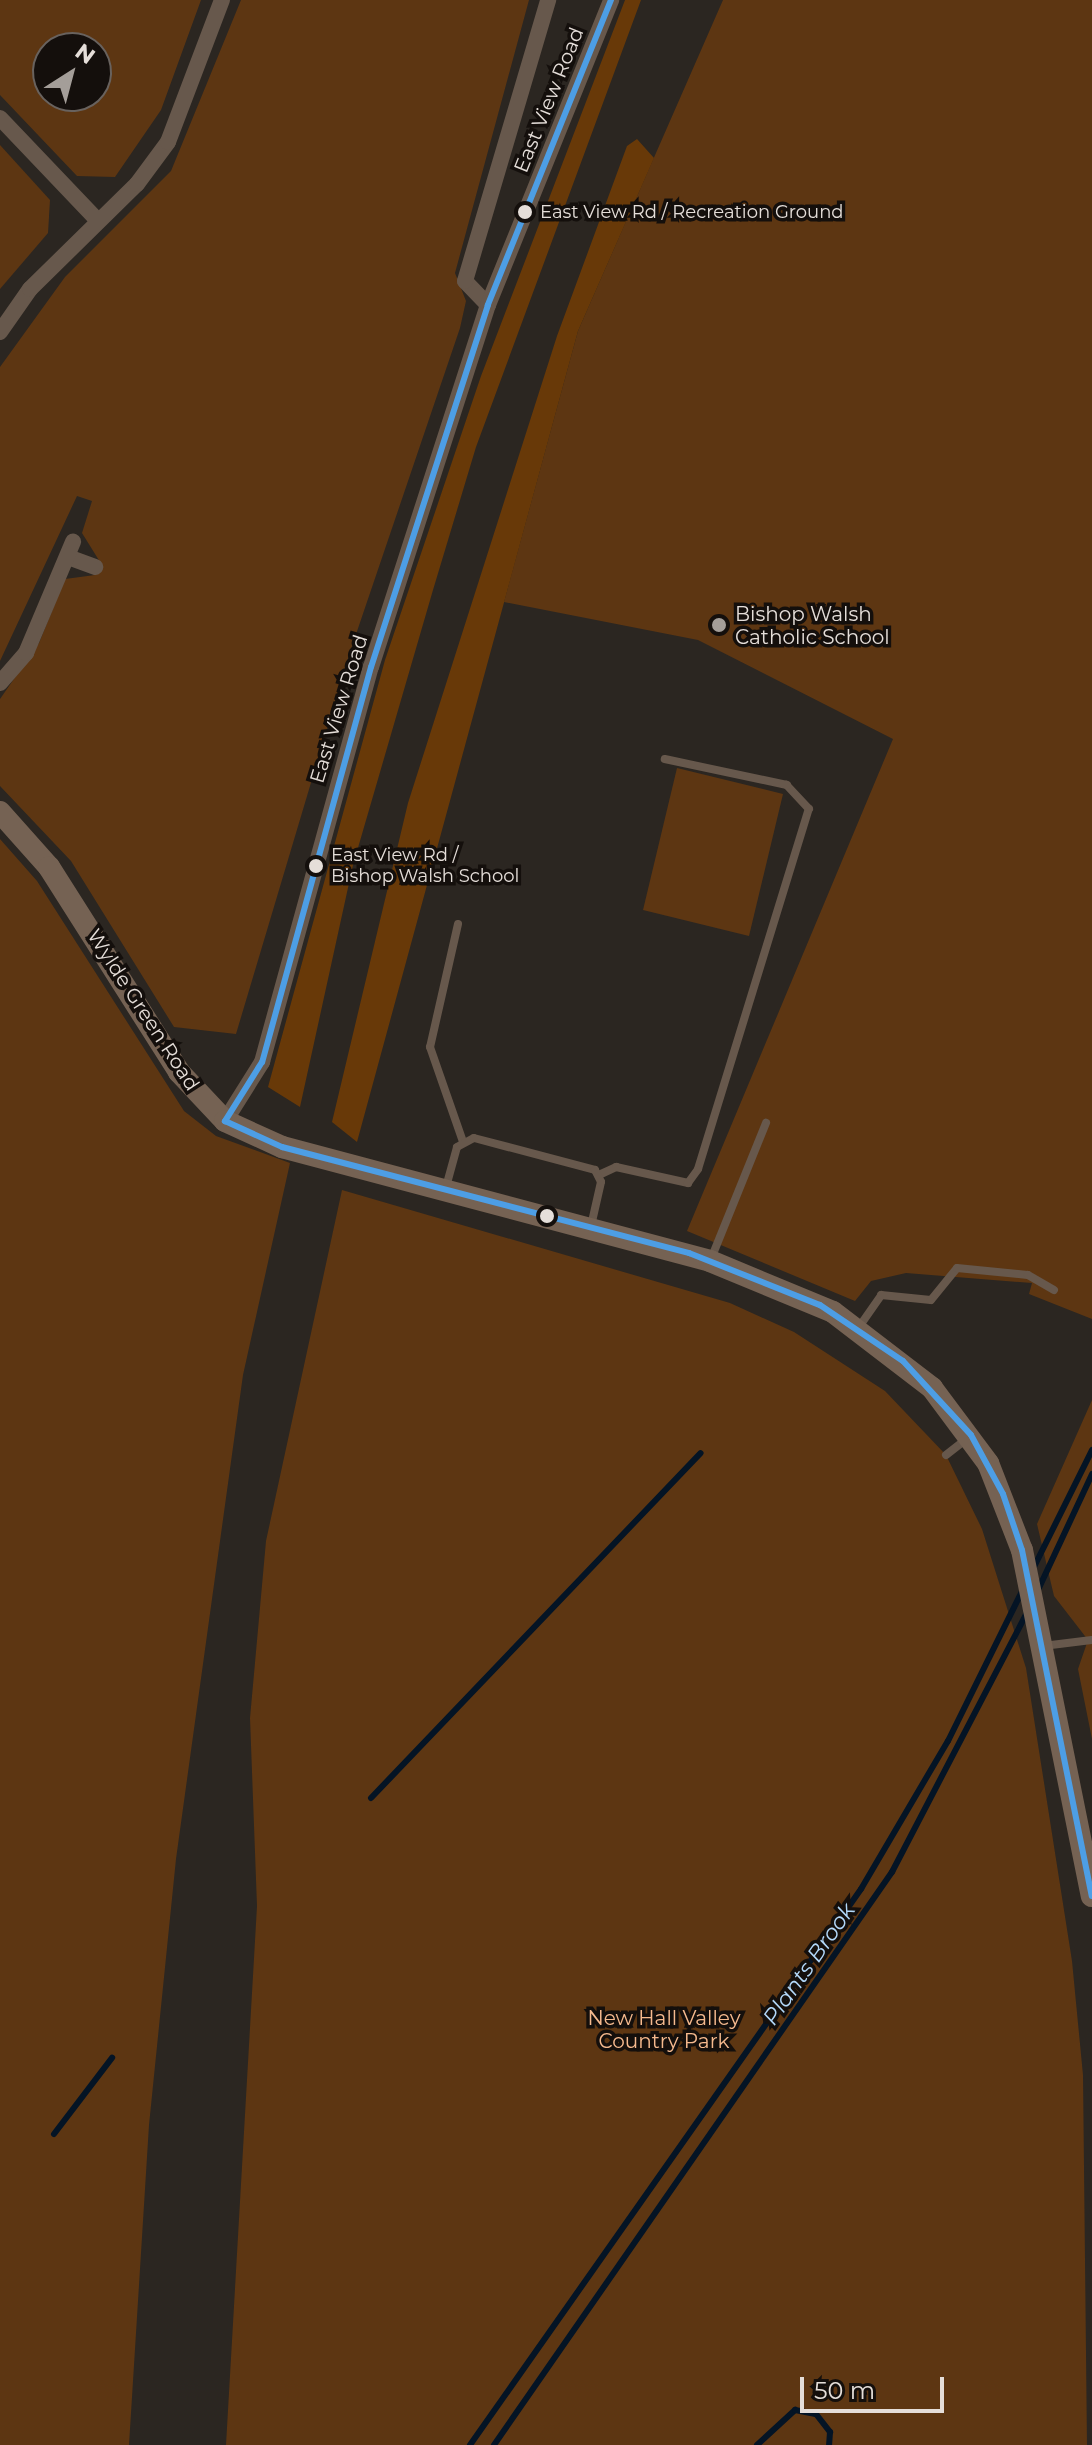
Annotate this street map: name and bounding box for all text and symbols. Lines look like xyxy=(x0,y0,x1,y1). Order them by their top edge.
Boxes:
street label: East View Road xyxy=(509,24,589,176)
north arrow xyxy=(32,32,112,112)
text: N xyxy=(70,38,100,70)
place label: East View Rd / Recreation Ground xyxy=(540,201,844,223)
marker: East View Rd / Recreation Ground xyxy=(517,204,533,220)
place label: Bishop Walsh Catholic School xyxy=(735,602,890,649)
marker: Bishop Walsh Catholic School xyxy=(710,616,728,634)
street label: East View Road xyxy=(305,632,373,786)
place label: East View Rd / Bishop Walsh School xyxy=(331,845,519,888)
marker: East View Rd / Bishop Walsh School xyxy=(308,858,324,874)
street label: Wylde Green Road xyxy=(82,925,204,1095)
unlabelled marker xyxy=(539,1208,555,1224)
water label: Plants Brook xyxy=(757,1898,861,2030)
park label: New Hall Valley Country Park xyxy=(587,2007,741,2054)
scale bar xyxy=(804,2361,948,2411)
text: 50 m xyxy=(814,2376,875,2405)

